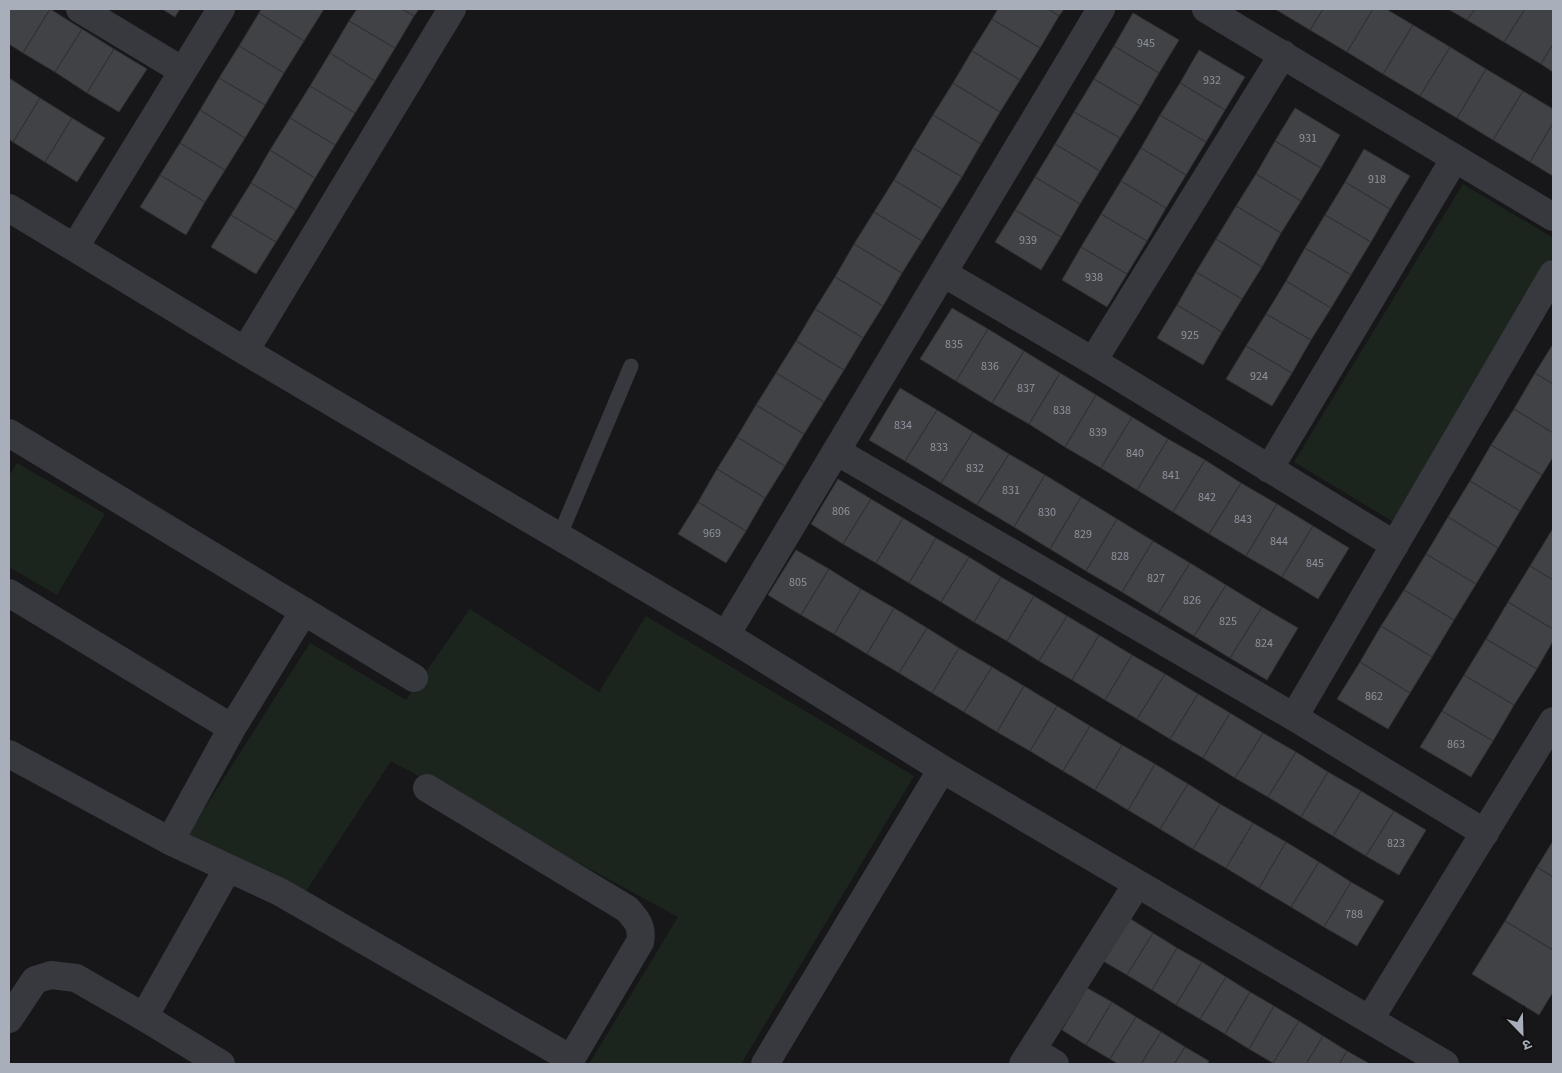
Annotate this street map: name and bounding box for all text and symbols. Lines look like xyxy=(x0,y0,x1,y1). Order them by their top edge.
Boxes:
house number: 945 xyxy=(1137,35,1155,52)
house number: 932 xyxy=(1203,72,1221,89)
house number: 931 xyxy=(1299,130,1317,147)
house number: 918 xyxy=(1368,171,1386,188)
house number: 939 xyxy=(1019,232,1037,249)
house number: 938 xyxy=(1085,269,1103,286)
house number: 925 xyxy=(1181,327,1199,344)
house number: 835 xyxy=(945,336,963,353)
house number: 836 xyxy=(981,358,999,375)
house number: 924 xyxy=(1250,368,1268,385)
house number: 837 xyxy=(1017,380,1035,397)
house number: 838 xyxy=(1053,402,1071,419)
house number: 834 xyxy=(894,417,912,434)
house number: 839 xyxy=(1089,424,1107,441)
house number: 833 xyxy=(930,439,948,456)
house number: 840 xyxy=(1126,445,1144,462)
house number: 832 xyxy=(966,460,984,477)
house number: 841 xyxy=(1162,467,1180,484)
house number: 831 xyxy=(1002,482,1020,499)
house number: 842 xyxy=(1198,489,1216,506)
house number: 806 xyxy=(832,503,850,520)
house number: 830 xyxy=(1038,504,1056,521)
house number: 843 xyxy=(1234,511,1252,528)
house number: 969 xyxy=(703,525,721,542)
house number: 829 xyxy=(1074,526,1092,543)
house number: 844 xyxy=(1270,533,1288,550)
house number: 828 xyxy=(1111,548,1129,565)
house number: 845 xyxy=(1306,555,1324,572)
house number: 827 xyxy=(1147,570,1165,587)
house number: 805 xyxy=(789,574,807,591)
house number: 826 xyxy=(1183,592,1201,609)
house number: 825 xyxy=(1219,613,1237,630)
house number: 824 xyxy=(1255,635,1273,652)
house number: 862 xyxy=(1365,688,1383,705)
house number: 863 xyxy=(1447,736,1465,753)
house number: 823 xyxy=(1387,835,1405,852)
house number: 788 xyxy=(1345,906,1363,923)
north arrow xyxy=(1497,1008,1547,1058)
text: उ xyxy=(1518,1033,1534,1055)

